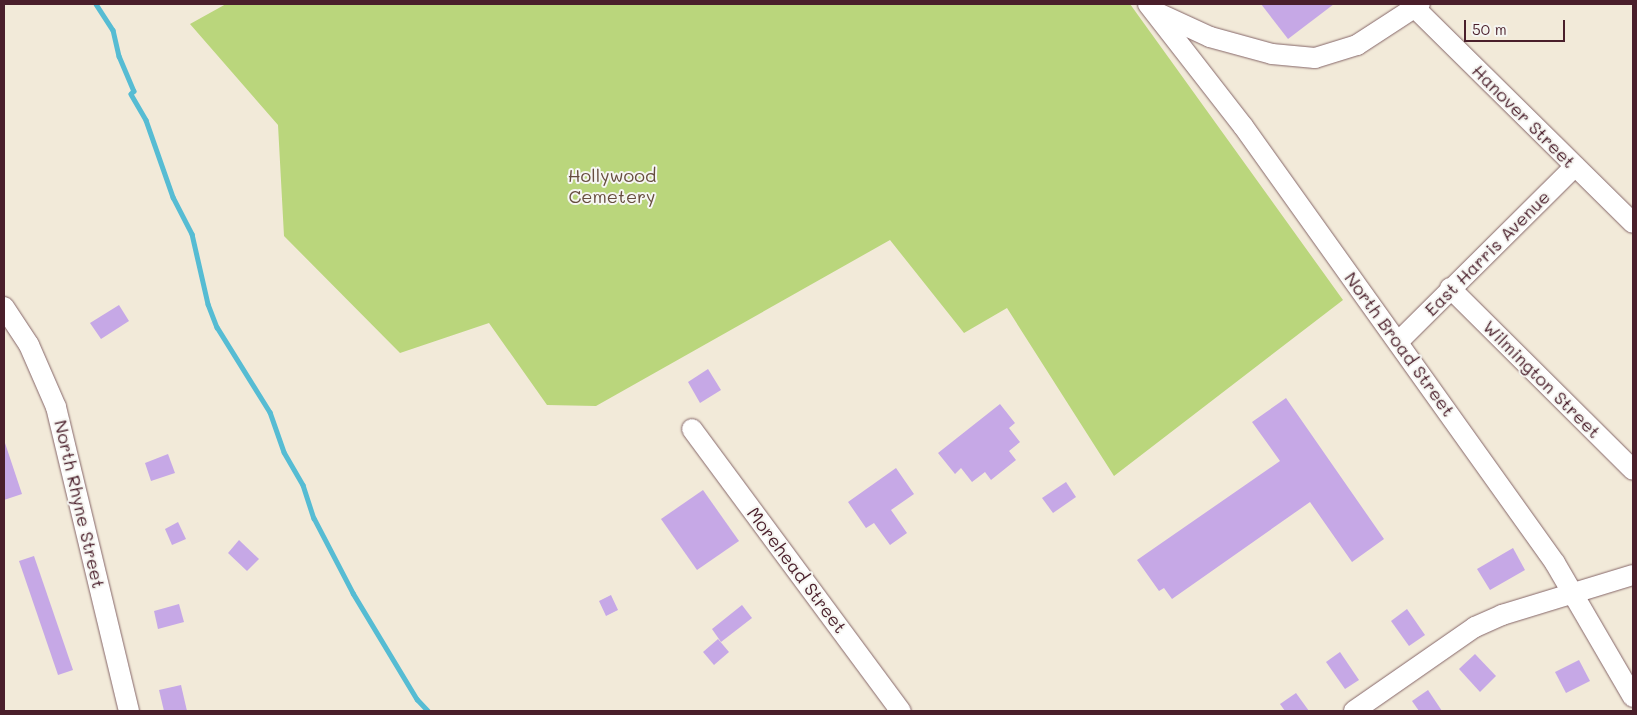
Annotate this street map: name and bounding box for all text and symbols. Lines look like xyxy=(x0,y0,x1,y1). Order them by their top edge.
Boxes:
scale bar xyxy=(1467,10,1568,42)
text: 50 m xyxy=(1472,19,1507,39)
street label: Hanover Street xyxy=(1468,60,1580,172)
park label: Hollywood Cemetery xyxy=(568,165,656,208)
street label: East Harris Avenue xyxy=(1420,186,1554,320)
street label: North Broad Street xyxy=(1340,268,1460,420)
street label: Wilmington Street xyxy=(1479,316,1605,442)
street label: North Rhyne Street xyxy=(50,418,110,590)
street label: Morehead Street xyxy=(743,503,851,637)

